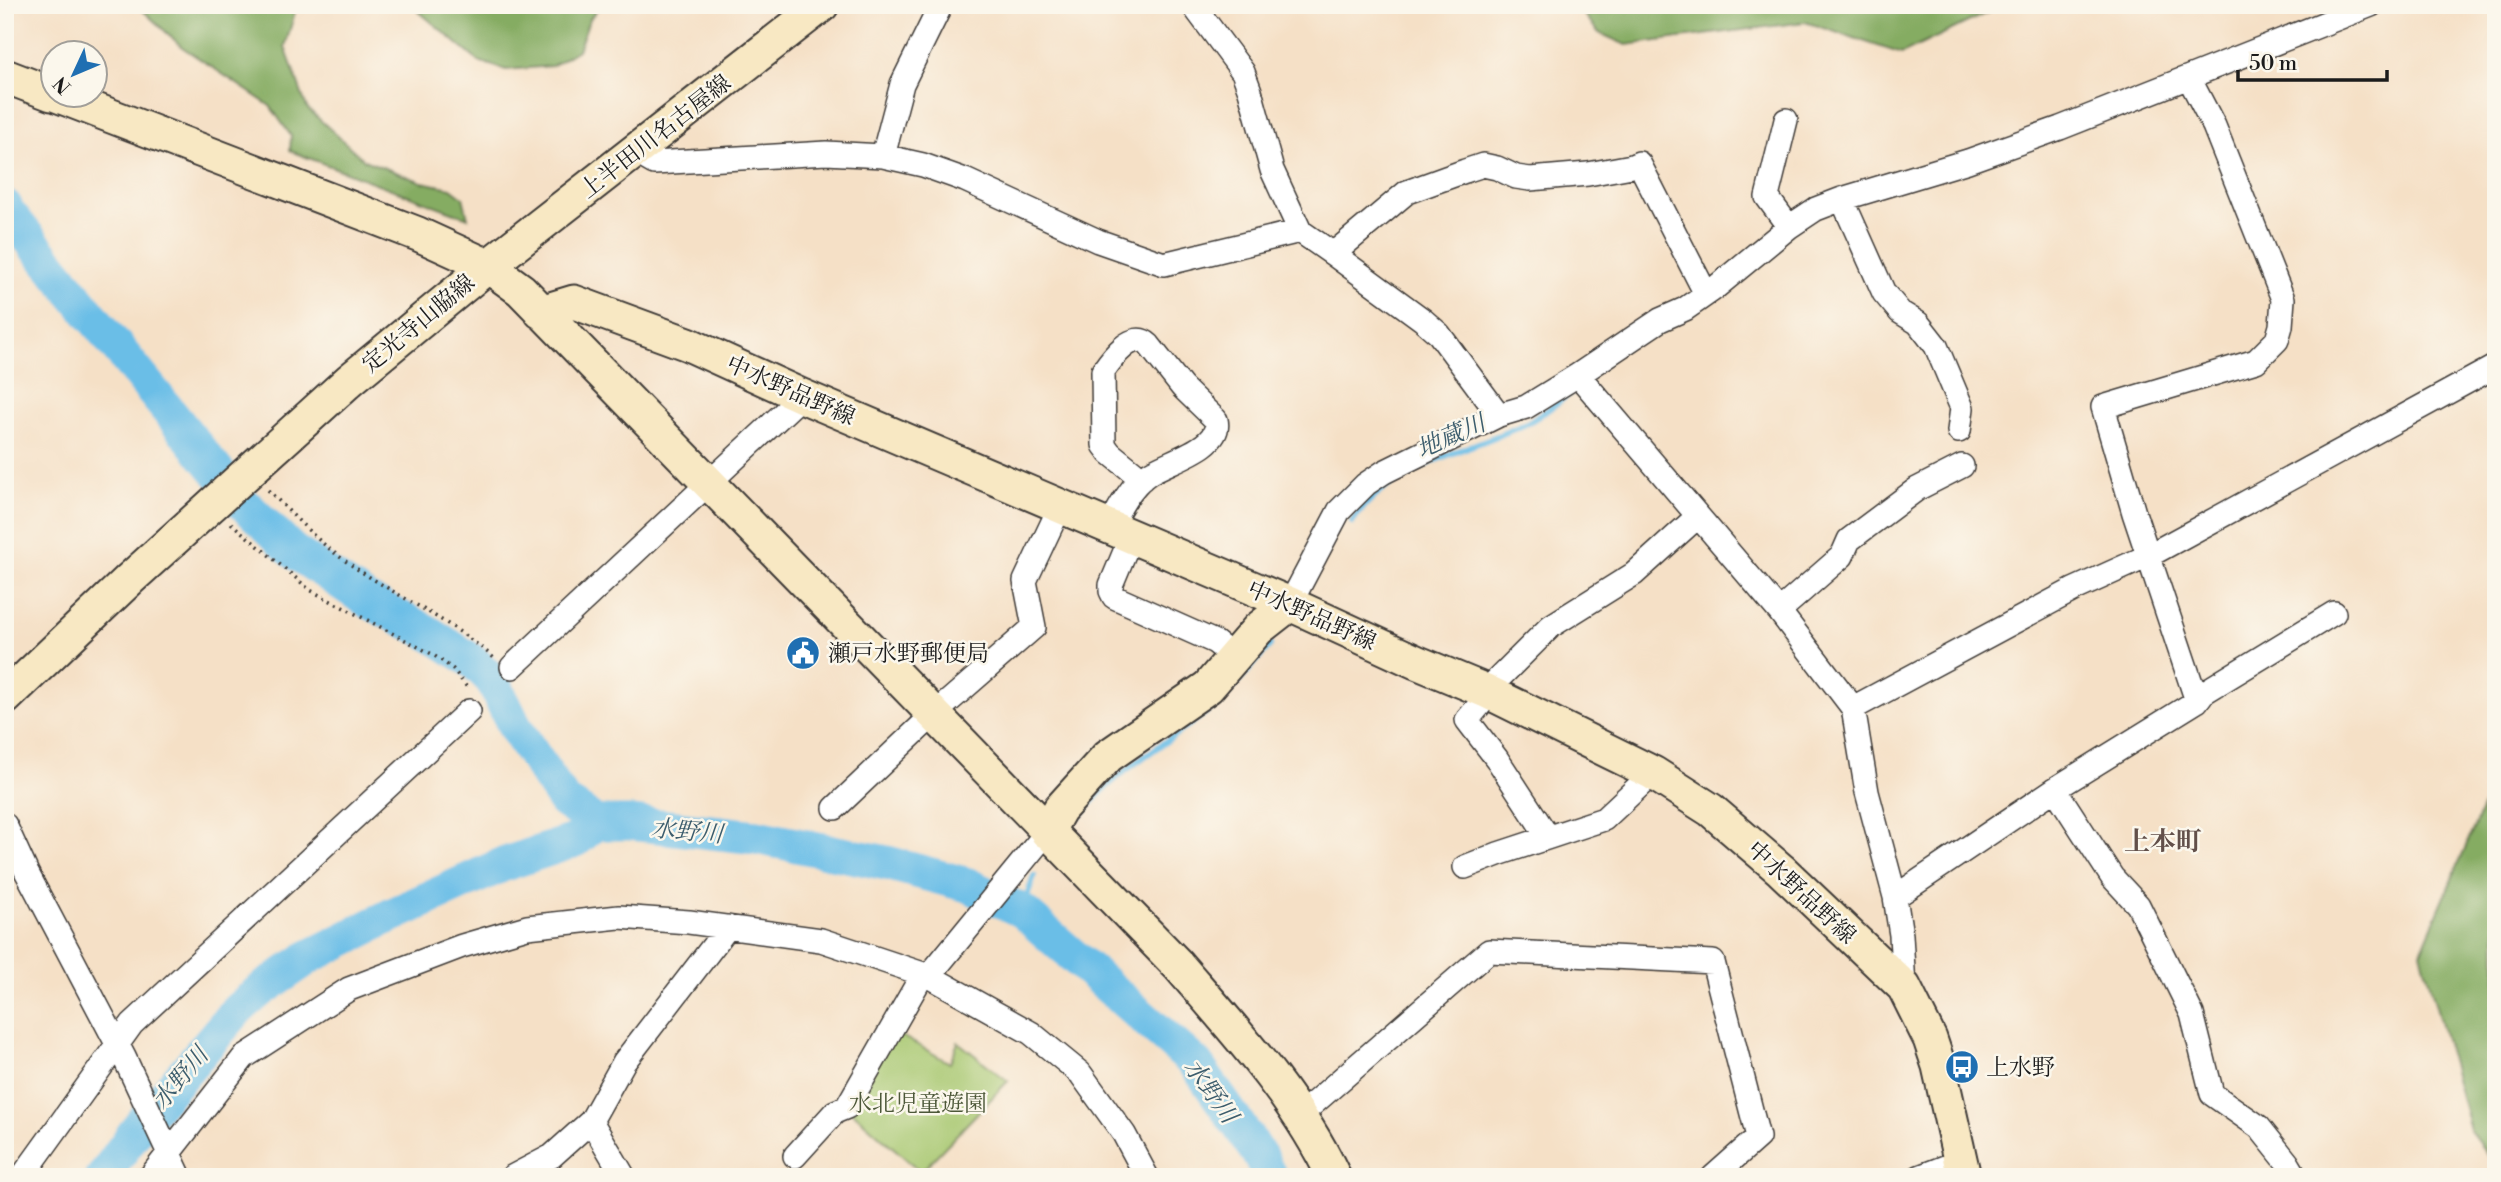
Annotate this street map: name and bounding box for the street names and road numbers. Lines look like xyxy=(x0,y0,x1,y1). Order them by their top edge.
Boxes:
street label: 上半田川名古屋線 xyxy=(574,69,737,204)
street label: 定光寺山脇線 xyxy=(357,269,480,379)
street label: 中水野品野線 xyxy=(722,350,859,432)
street label: 中水野品野線 xyxy=(1243,575,1380,657)
street label: 中水野品野線 xyxy=(1741,835,1861,950)

